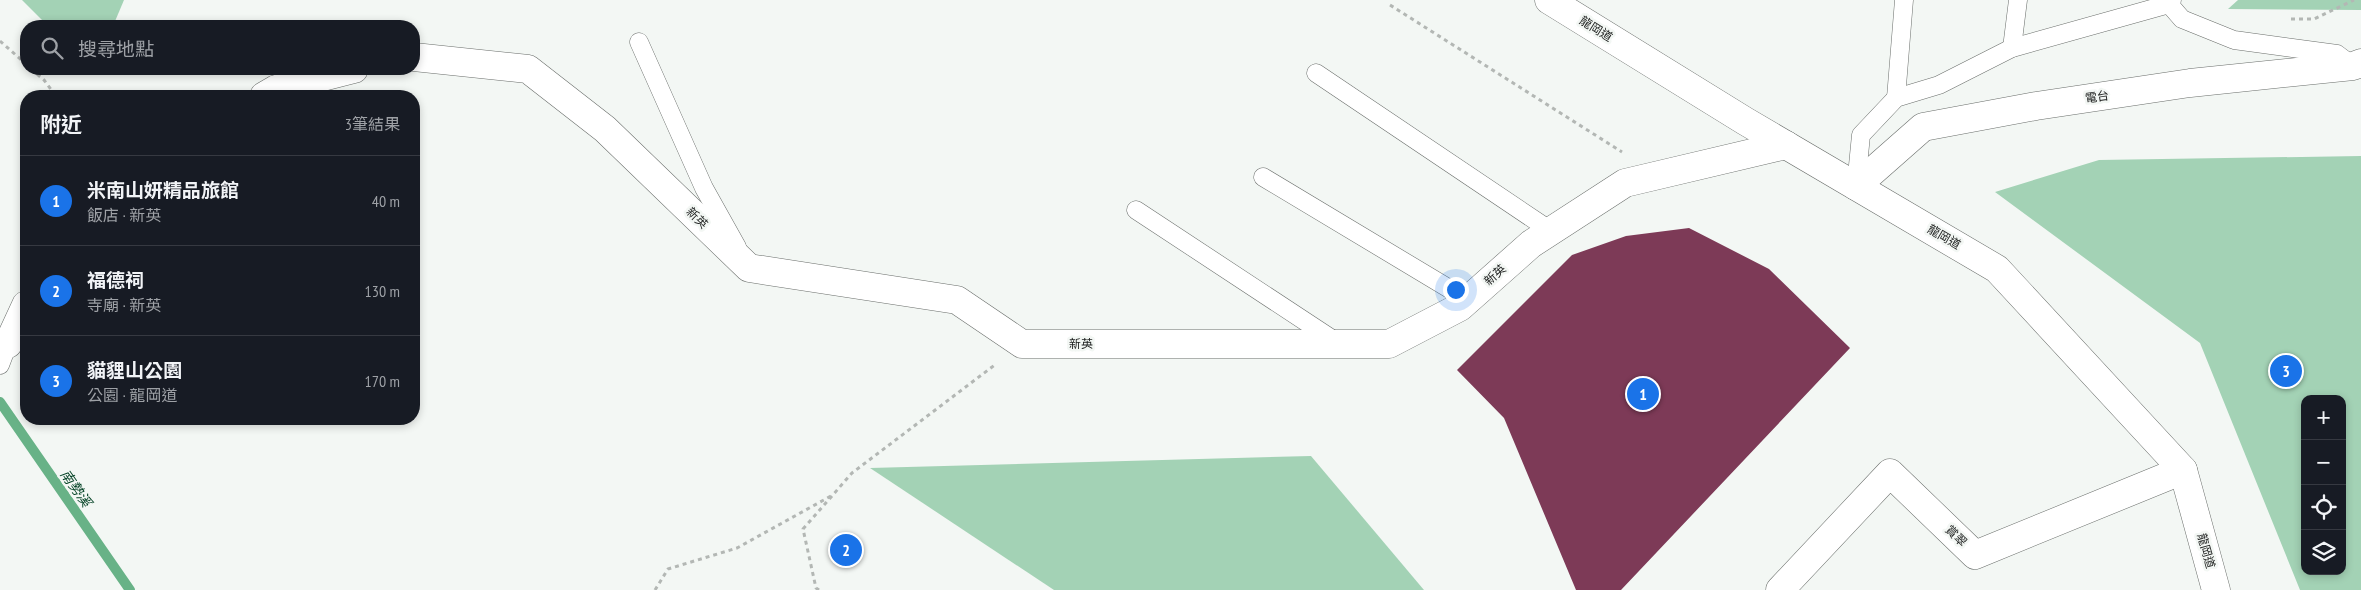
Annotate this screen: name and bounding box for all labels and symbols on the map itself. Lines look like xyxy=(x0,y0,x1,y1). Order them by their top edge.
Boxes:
street label: 龍岡道 xyxy=(1577,13,1616,44)
street label: 電台 xyxy=(2084,87,2110,106)
street label: 新英 xyxy=(683,204,711,231)
street label: 龍岡道 xyxy=(1925,221,1964,252)
street label: 新英 xyxy=(1481,261,1509,288)
your location xyxy=(1443,277,1469,303)
street label: 新英 xyxy=(1069,336,1093,351)
pin: 3 xyxy=(2270,352,2302,390)
pin: 1 xyxy=(1627,375,1659,413)
water label: 南勢溪 xyxy=(57,466,97,512)
street label: 賞翠 xyxy=(1942,522,1970,549)
pin: 2 xyxy=(830,531,862,569)
street label: 龍岡道 xyxy=(2194,531,2219,570)

